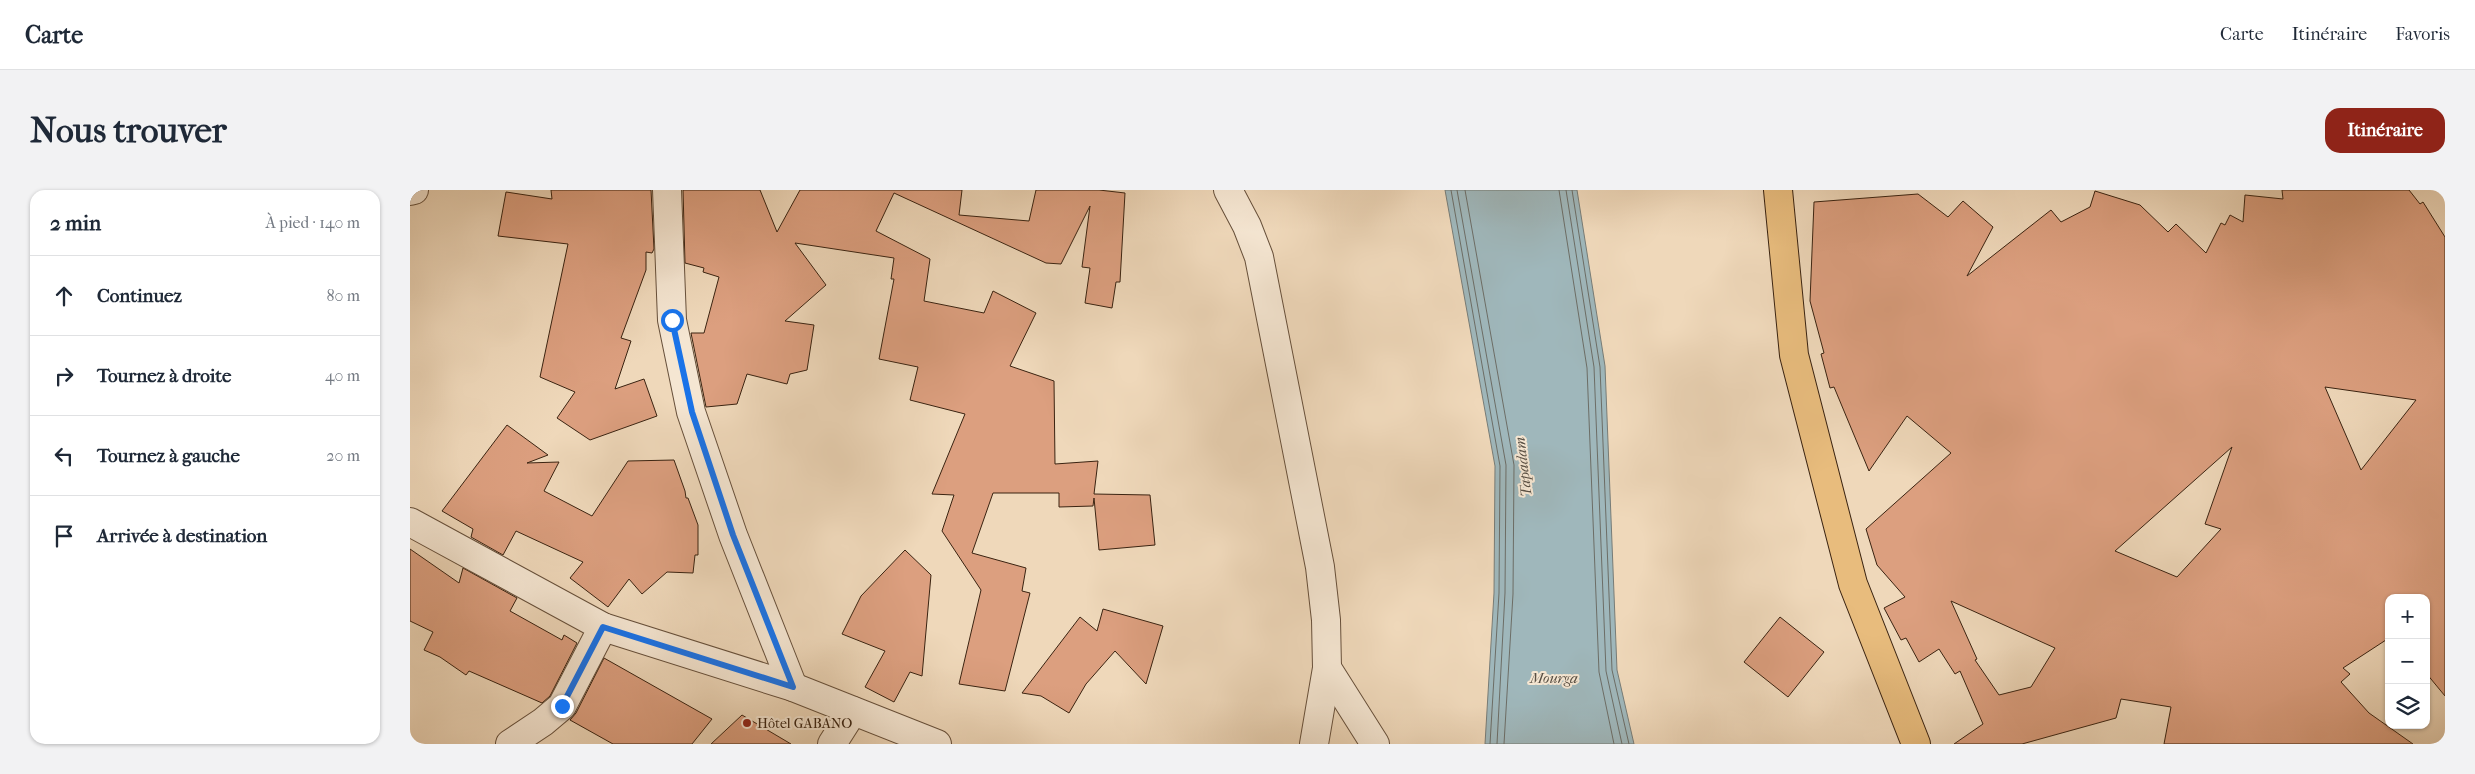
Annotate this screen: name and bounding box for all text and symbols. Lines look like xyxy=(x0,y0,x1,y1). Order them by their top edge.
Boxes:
text: Carte xyxy=(25,21,83,49)
text: Carte xyxy=(2220,24,2264,45)
text: Itinéraire xyxy=(2292,24,2367,45)
text: Favoris xyxy=(2395,24,2450,45)
button: Itinéraire xyxy=(2325,108,2445,153)
text: Nous trouver xyxy=(30,110,227,151)
text: 2 min xyxy=(50,211,101,235)
text: À pied · 140 m xyxy=(266,213,360,232)
icon: ahead xyxy=(50,282,78,310)
text: Continuez xyxy=(97,285,182,307)
text: 80 m xyxy=(326,286,360,305)
route start xyxy=(661,309,684,332)
icon: right xyxy=(50,362,78,390)
text: Tournez à droite xyxy=(97,365,231,387)
text: 40 m xyxy=(325,366,360,385)
water label: Tapadam xyxy=(1510,436,1536,498)
icon: left xyxy=(50,442,78,470)
text: Tournez à gauche xyxy=(97,445,240,467)
text: 20 m xyxy=(326,446,360,465)
icon: arrive xyxy=(50,522,78,550)
text: Arrivée à destination xyxy=(97,525,267,547)
map controls xyxy=(2385,594,2430,729)
button: + xyxy=(2385,594,2430,639)
button: − xyxy=(2385,639,2430,684)
water label: Mourga xyxy=(1529,669,1578,687)
button: layers xyxy=(2385,684,2430,729)
route end xyxy=(551,695,574,718)
place label: Hôtel GABANO xyxy=(757,715,852,732)
marker: Hôtel GABANO xyxy=(741,717,753,729)

